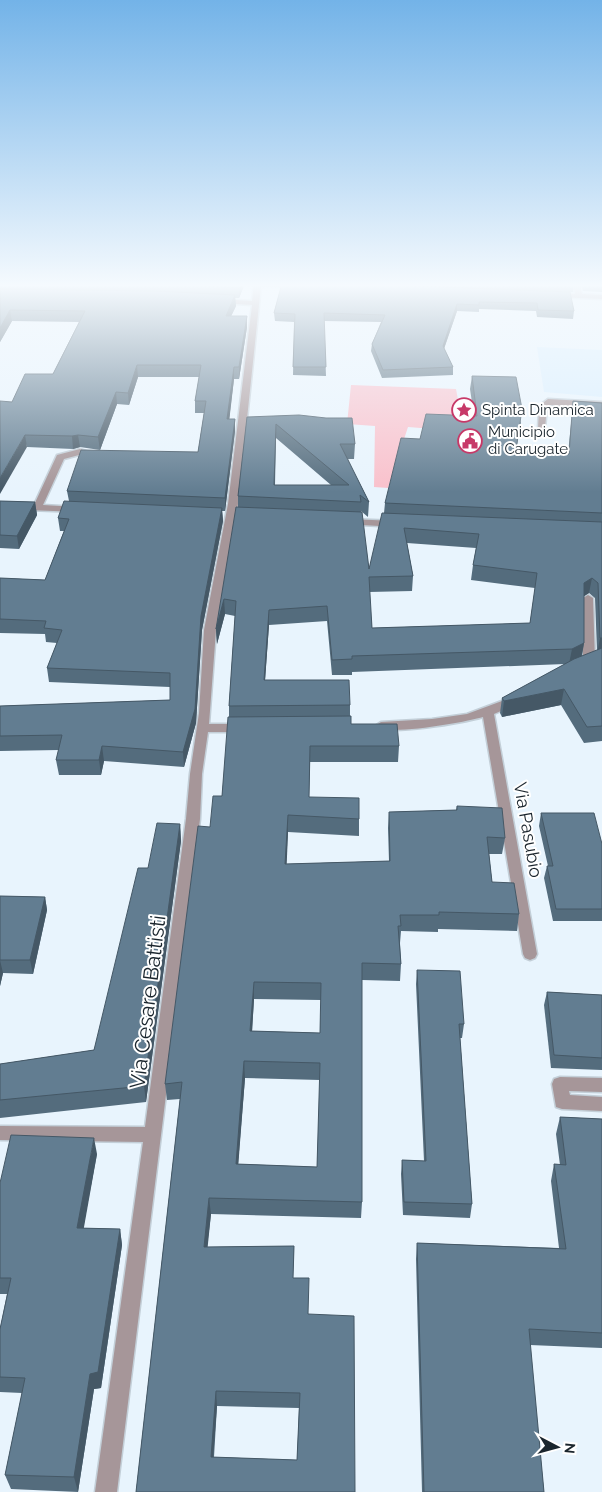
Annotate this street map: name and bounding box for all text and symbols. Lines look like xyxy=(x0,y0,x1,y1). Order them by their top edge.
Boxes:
place icon: Spinta Dinamica xyxy=(451,397,477,423)
place label: Spinta Dinamica xyxy=(482,401,594,419)
place label: Municipio di Carugate xyxy=(488,423,568,458)
public building icon: Municipio di Carugate xyxy=(457,428,483,454)
street label: Via Pasubio xyxy=(510,781,547,880)
street label: Via Cesare Battisti xyxy=(124,914,171,1090)
north arrow xyxy=(532,1422,582,1472)
text: N xyxy=(561,1442,578,1455)

